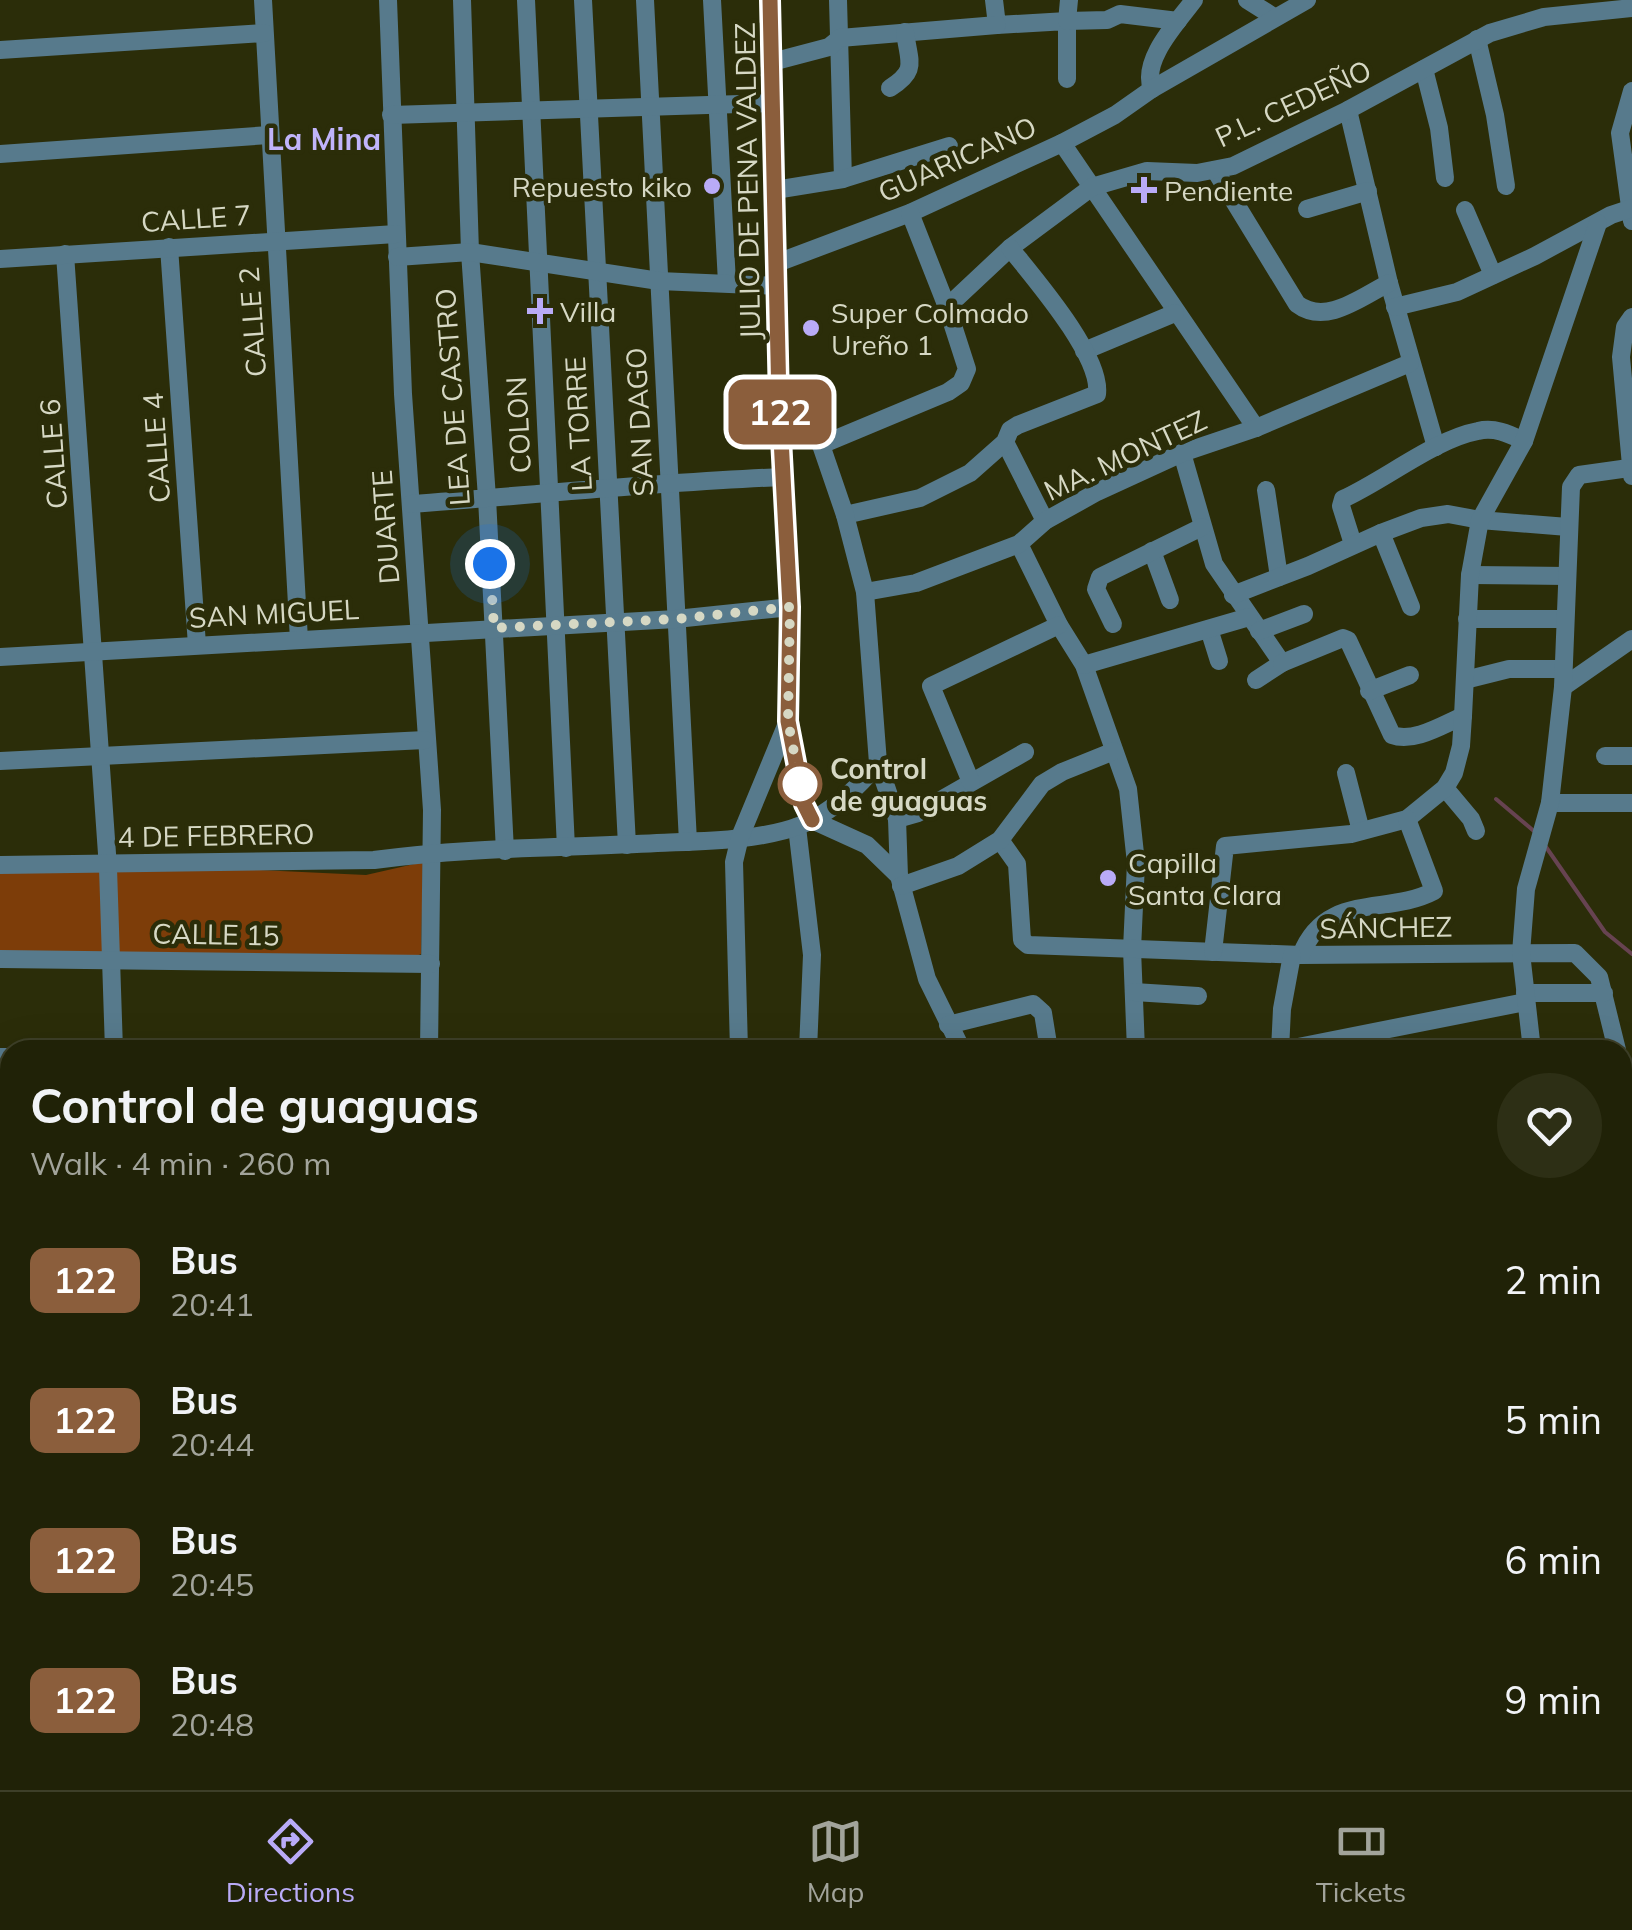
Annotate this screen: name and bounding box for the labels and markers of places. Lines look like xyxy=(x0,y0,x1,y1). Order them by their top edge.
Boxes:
place label: Repuesto kiko xyxy=(512,169,692,204)
place label: Pendiente xyxy=(1164,173,1293,208)
marker: Repuesto kiko xyxy=(701,175,723,197)
marker: Pendiente xyxy=(1133,179,1155,201)
place label: Villa xyxy=(560,294,616,329)
place label: Super Colmado Ureño 1 xyxy=(831,295,1029,362)
marker: Villa xyxy=(529,300,551,322)
marker: Super Colmado Ureño 1 xyxy=(800,317,822,339)
place label: Control de guaguas xyxy=(830,751,987,818)
marker: Control de guaguas xyxy=(779,763,821,805)
place label: Capilla Santa Clara xyxy=(1128,845,1282,912)
marker: Capilla Santa Clara xyxy=(1097,867,1119,889)

